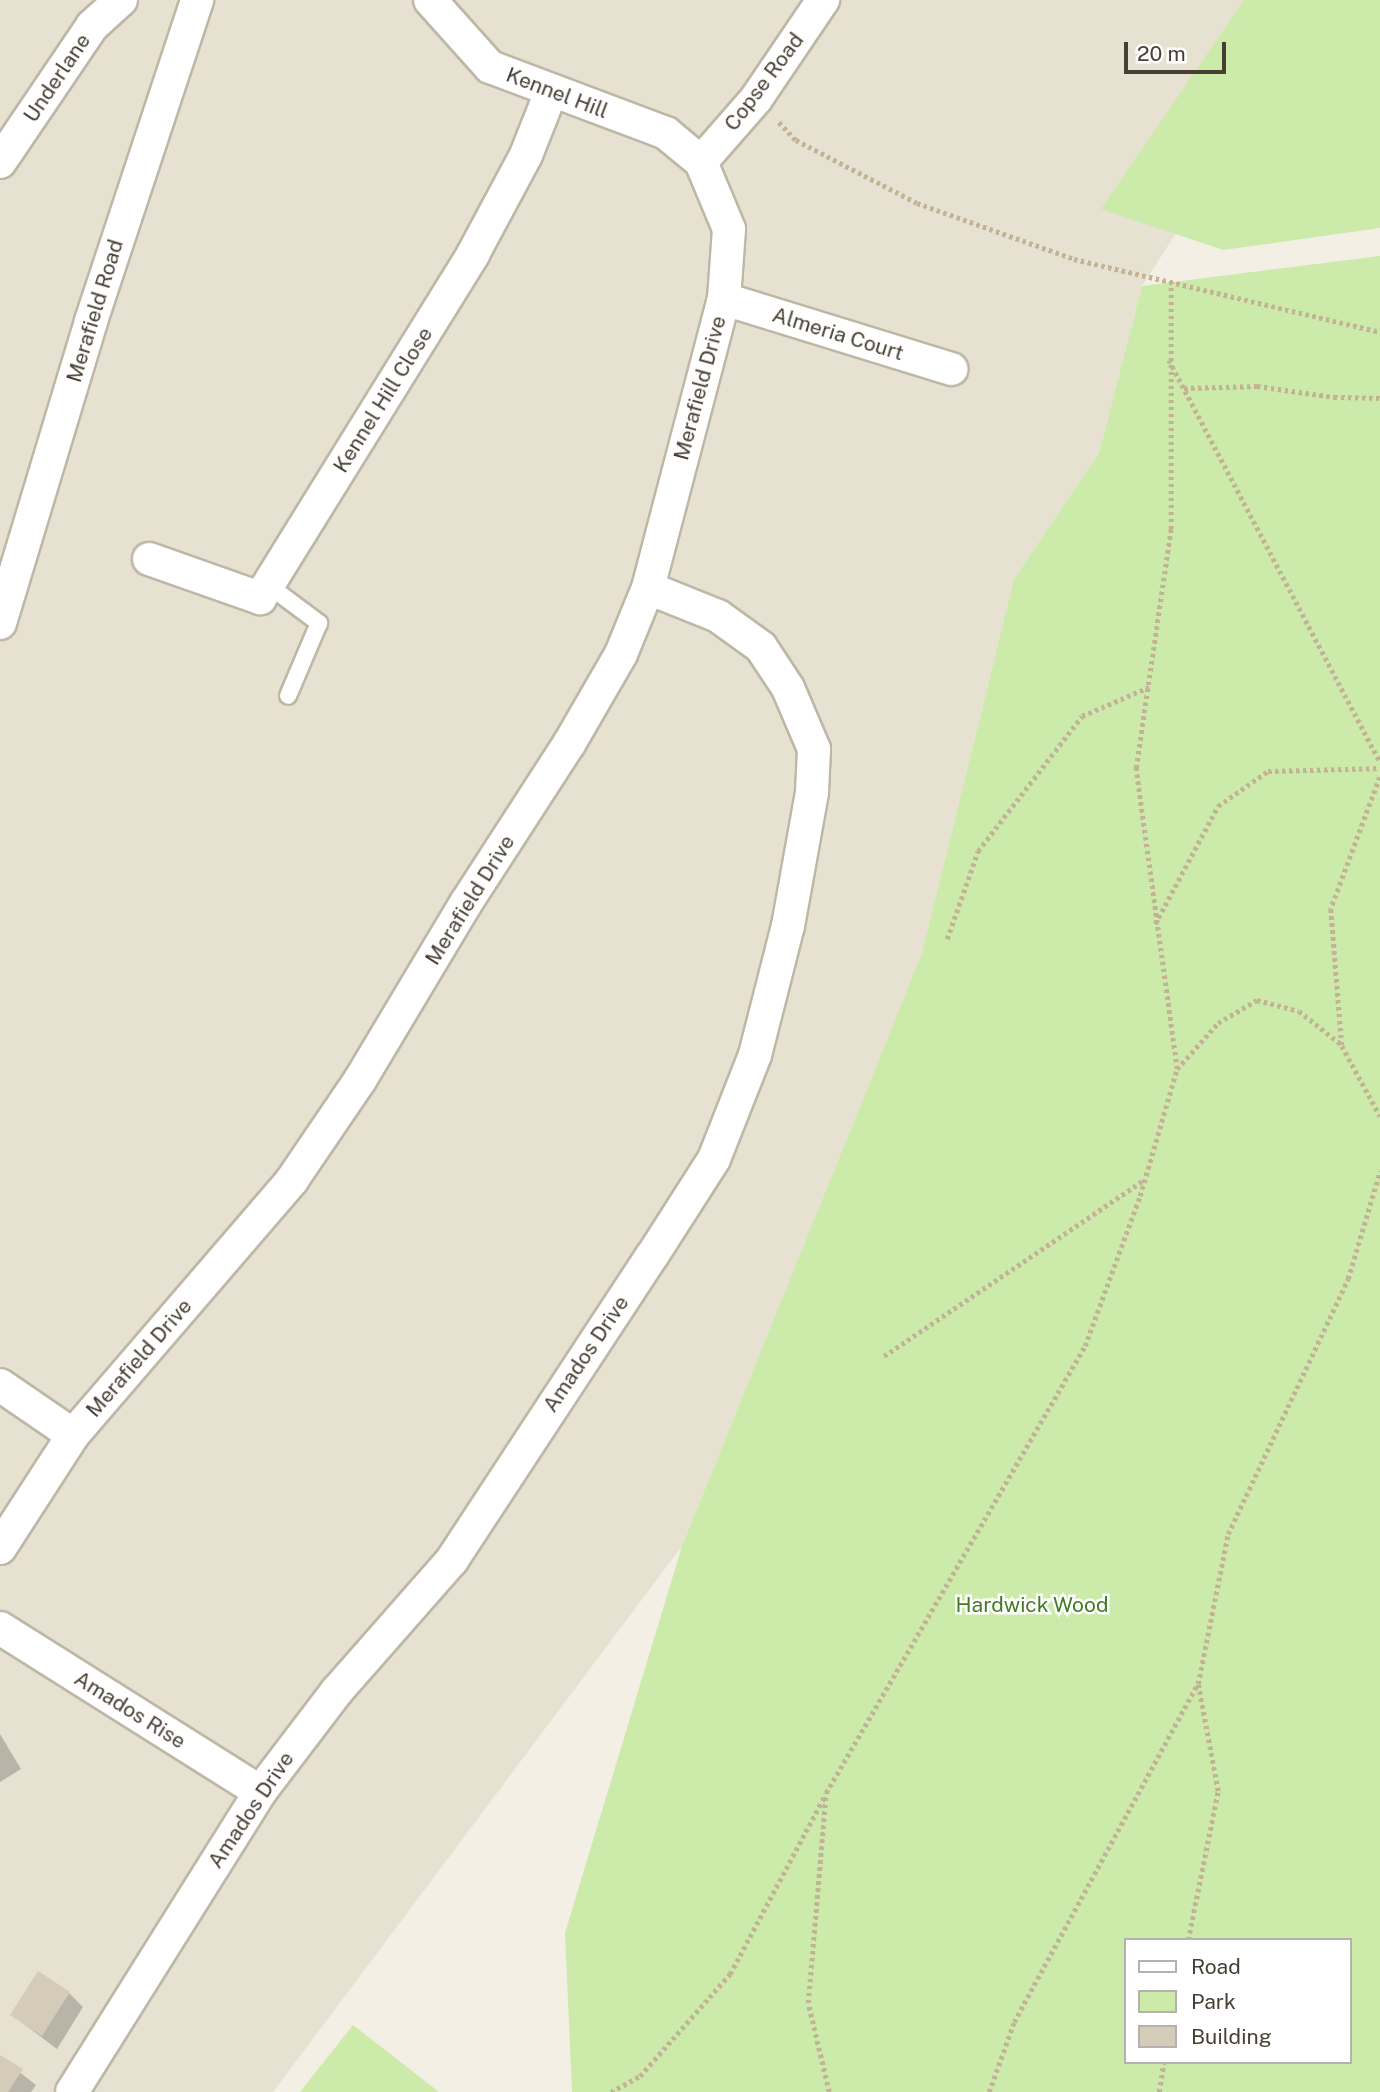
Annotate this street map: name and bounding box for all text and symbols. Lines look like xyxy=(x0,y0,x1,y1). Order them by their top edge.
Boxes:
street label: Copse Road xyxy=(719,28,809,136)
scale bar xyxy=(1128,28,1230,72)
street label: Underlane xyxy=(18,29,96,127)
text: 20 m xyxy=(1137,41,1186,66)
street label: Kennel Hill xyxy=(503,62,611,124)
street label: Merafield Road xyxy=(61,237,129,385)
street label: Almeria Court xyxy=(769,302,907,366)
street label: Merafield Drive xyxy=(669,313,731,463)
street label: Kennel Hill Close xyxy=(328,323,438,477)
street label: Merafield Drive xyxy=(420,830,520,970)
street label: Amados Drive xyxy=(538,1291,634,1417)
street label: Merafield Drive xyxy=(81,1294,197,1422)
park label: Hardwick Wood xyxy=(955,1592,1109,1618)
street label: Amados Rise xyxy=(70,1666,190,1754)
street label: Amados Drive xyxy=(203,1747,299,1873)
legend xyxy=(1124,1938,1352,2064)
text: Road xyxy=(1191,1954,1241,1979)
text: Park xyxy=(1191,1989,1236,2014)
text: Building xyxy=(1191,2024,1272,2049)

